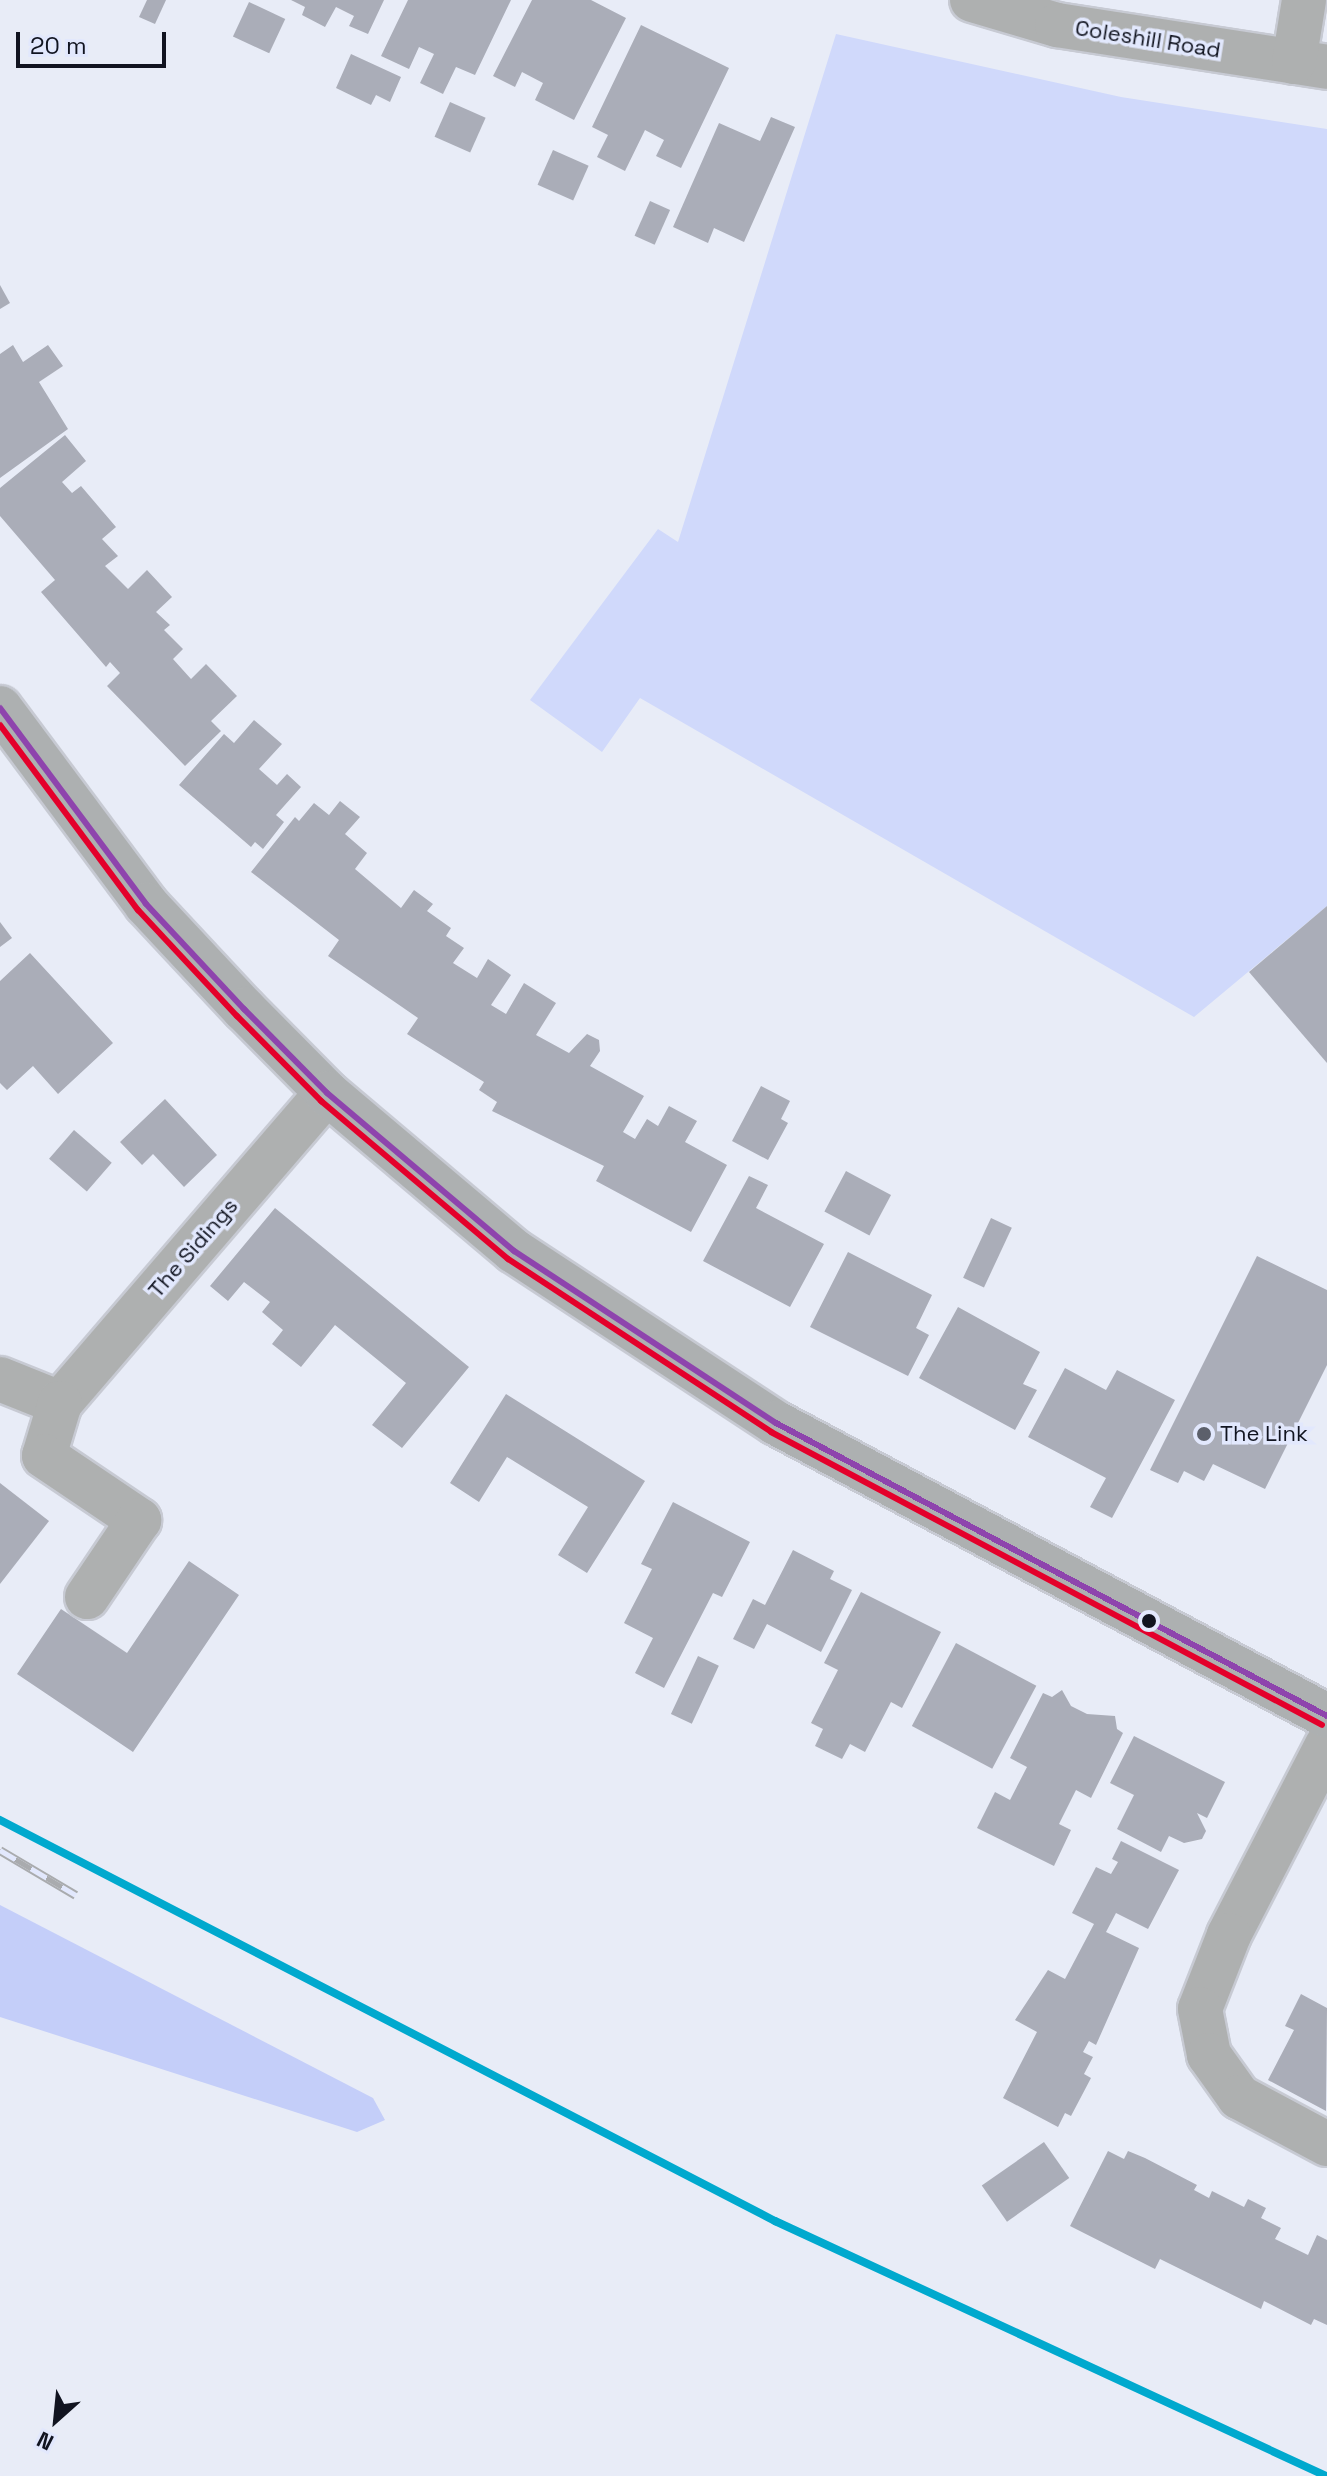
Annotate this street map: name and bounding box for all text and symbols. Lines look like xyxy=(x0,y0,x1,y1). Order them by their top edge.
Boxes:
street label: Coleshill Road xyxy=(1073,14,1223,64)
scale bar xyxy=(20,16,170,66)
text: 20 m xyxy=(30,30,87,61)
street label: The Sidings xyxy=(143,1193,243,1303)
place label: The Link xyxy=(1220,1421,1308,1447)
marker: The Link xyxy=(1195,1425,1213,1443)
unlabelled marker xyxy=(1141,1613,1157,1629)
north arrow xyxy=(16,2380,96,2460)
text: N xyxy=(32,2426,58,2457)

